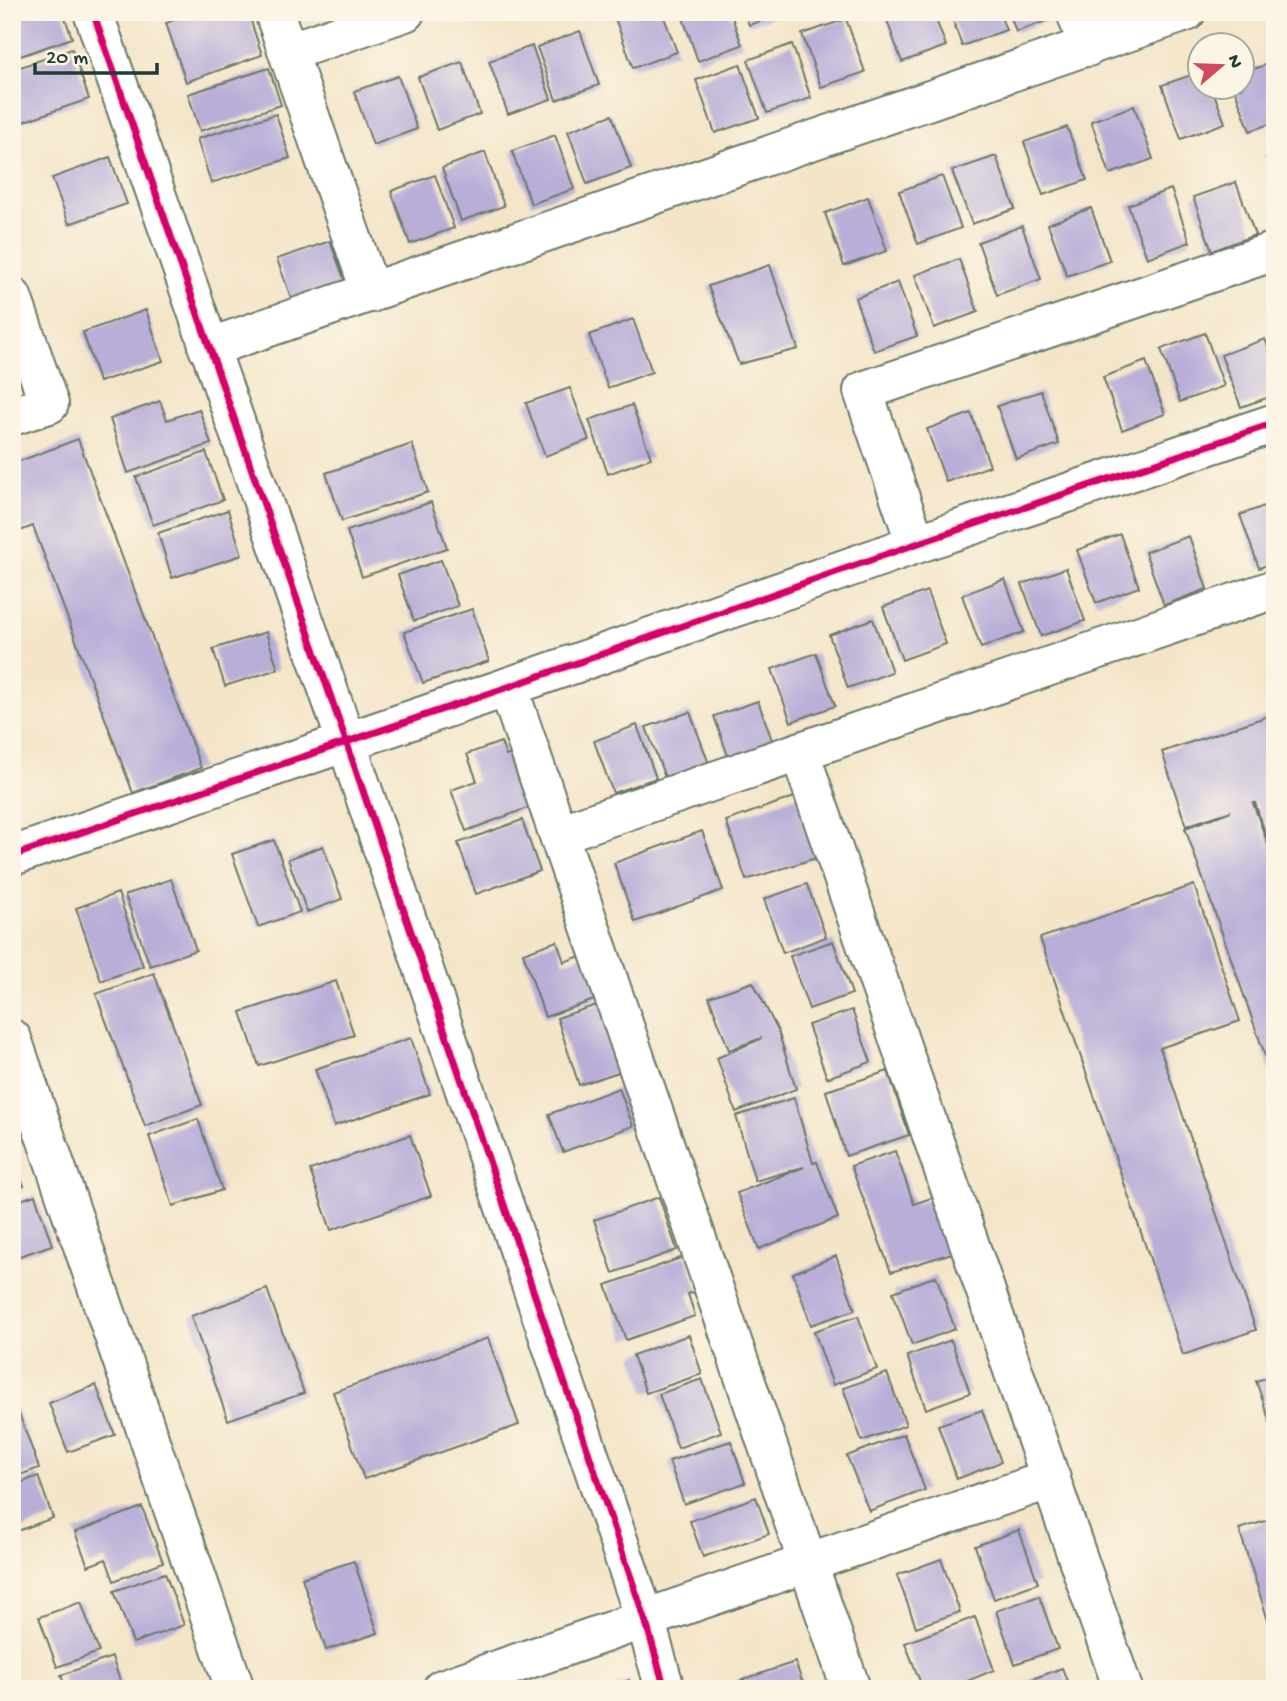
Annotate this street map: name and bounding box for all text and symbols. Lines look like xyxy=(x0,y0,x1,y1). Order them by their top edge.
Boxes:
scale bar xyxy=(35,32,158,76)
north arrow xyxy=(1186,32,1256,102)
text: 20 m xyxy=(46,47,88,72)
text: N xyxy=(1221,52,1247,71)

